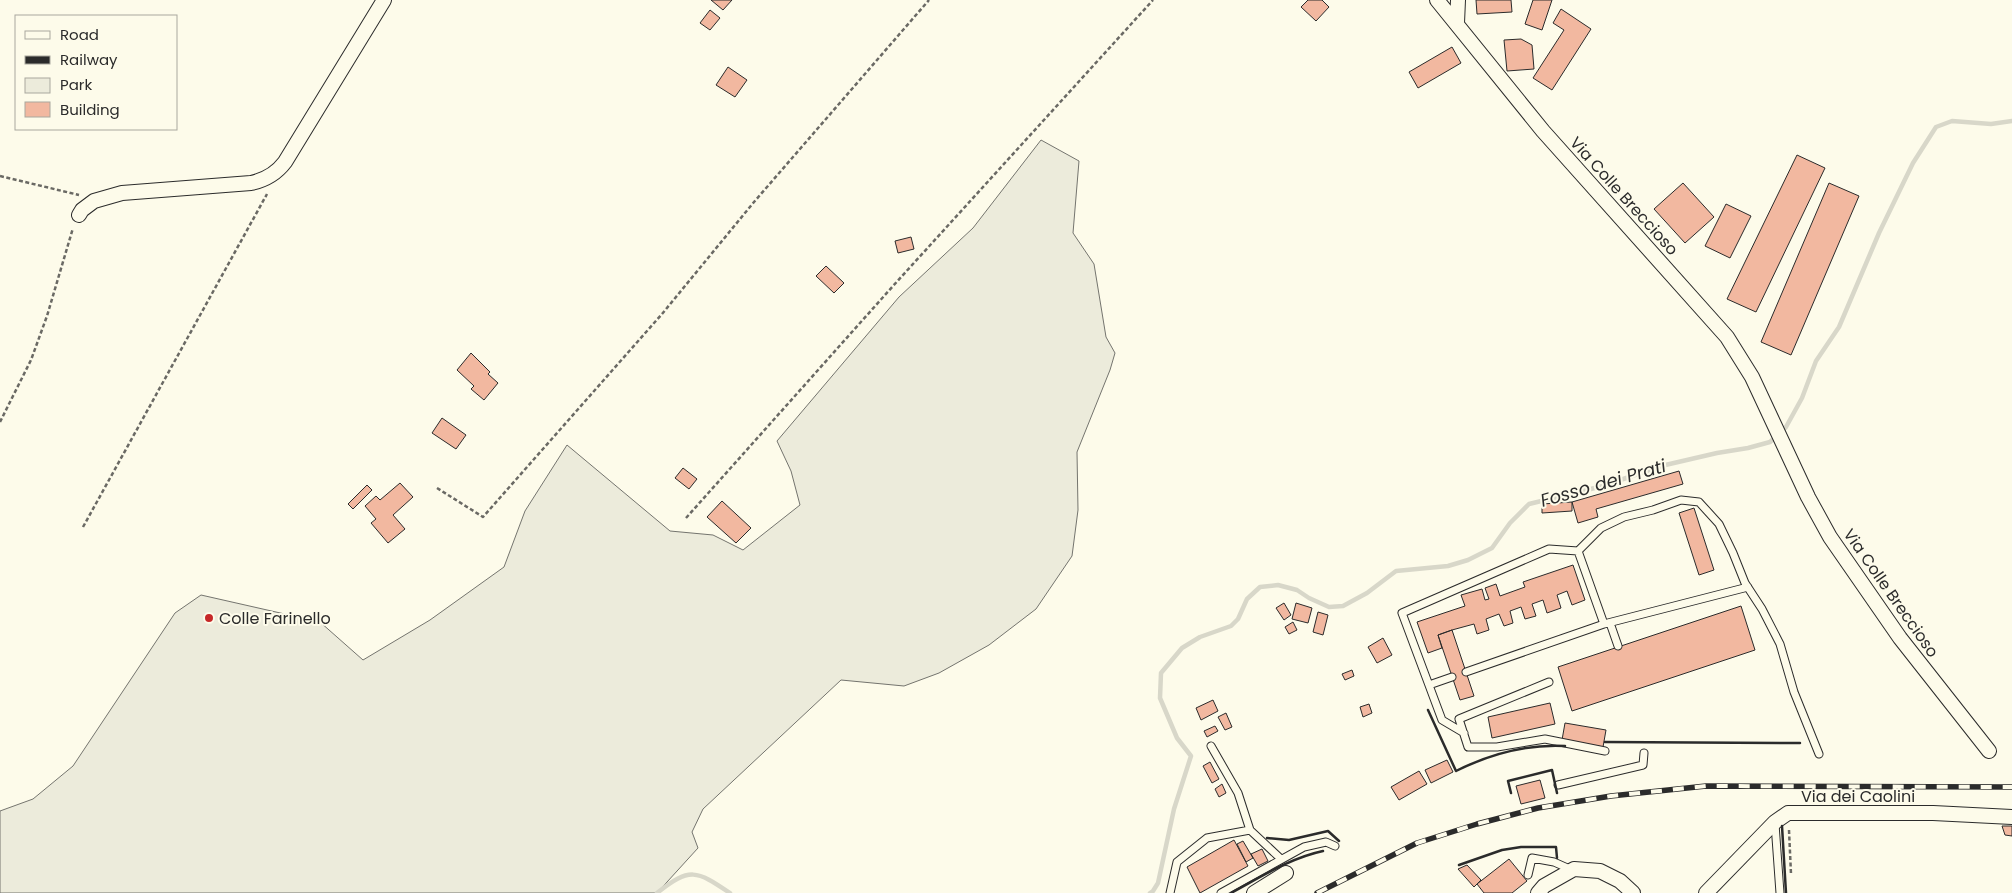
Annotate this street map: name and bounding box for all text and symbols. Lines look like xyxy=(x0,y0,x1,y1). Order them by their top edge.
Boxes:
legend xyxy=(15,15,178,130)
text: Road xyxy=(60,24,99,45)
text: Railway xyxy=(60,49,118,70)
text: Park xyxy=(60,74,92,95)
text: Building xyxy=(60,99,120,120)
street label: Via Colle Breccioso xyxy=(1564,132,1684,260)
water label: Fosso dei Prati xyxy=(1537,453,1669,513)
street label: Via Colle Breccioso xyxy=(1838,524,1944,662)
place label: Colle Farinello xyxy=(219,607,331,630)
marker: Colle Farinello xyxy=(203,612,215,624)
street label: Via dei Caolini xyxy=(1801,785,1915,808)

